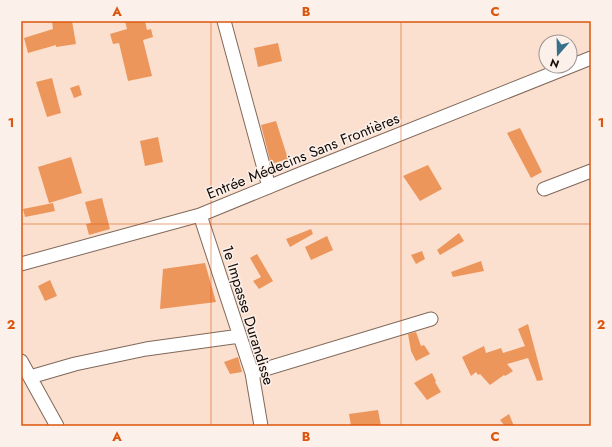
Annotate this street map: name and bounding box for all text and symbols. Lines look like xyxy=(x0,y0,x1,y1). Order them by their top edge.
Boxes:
text: A xyxy=(111,2,122,21)
text: B xyxy=(302,2,311,21)
text: C xyxy=(490,2,500,21)
north arrow xyxy=(538,34,578,74)
text: N xyxy=(548,54,561,72)
street label: Entrée Médecins Sans Frontières xyxy=(203,107,403,205)
text: 1 xyxy=(8,113,14,132)
text: 1 xyxy=(598,113,604,132)
street label: 1e Impasse Durandisse xyxy=(216,242,280,388)
text: 2 xyxy=(7,315,15,334)
text: 2 xyxy=(597,315,605,334)
text: A xyxy=(111,427,122,446)
text: B xyxy=(302,427,311,446)
text: C xyxy=(490,427,500,446)

